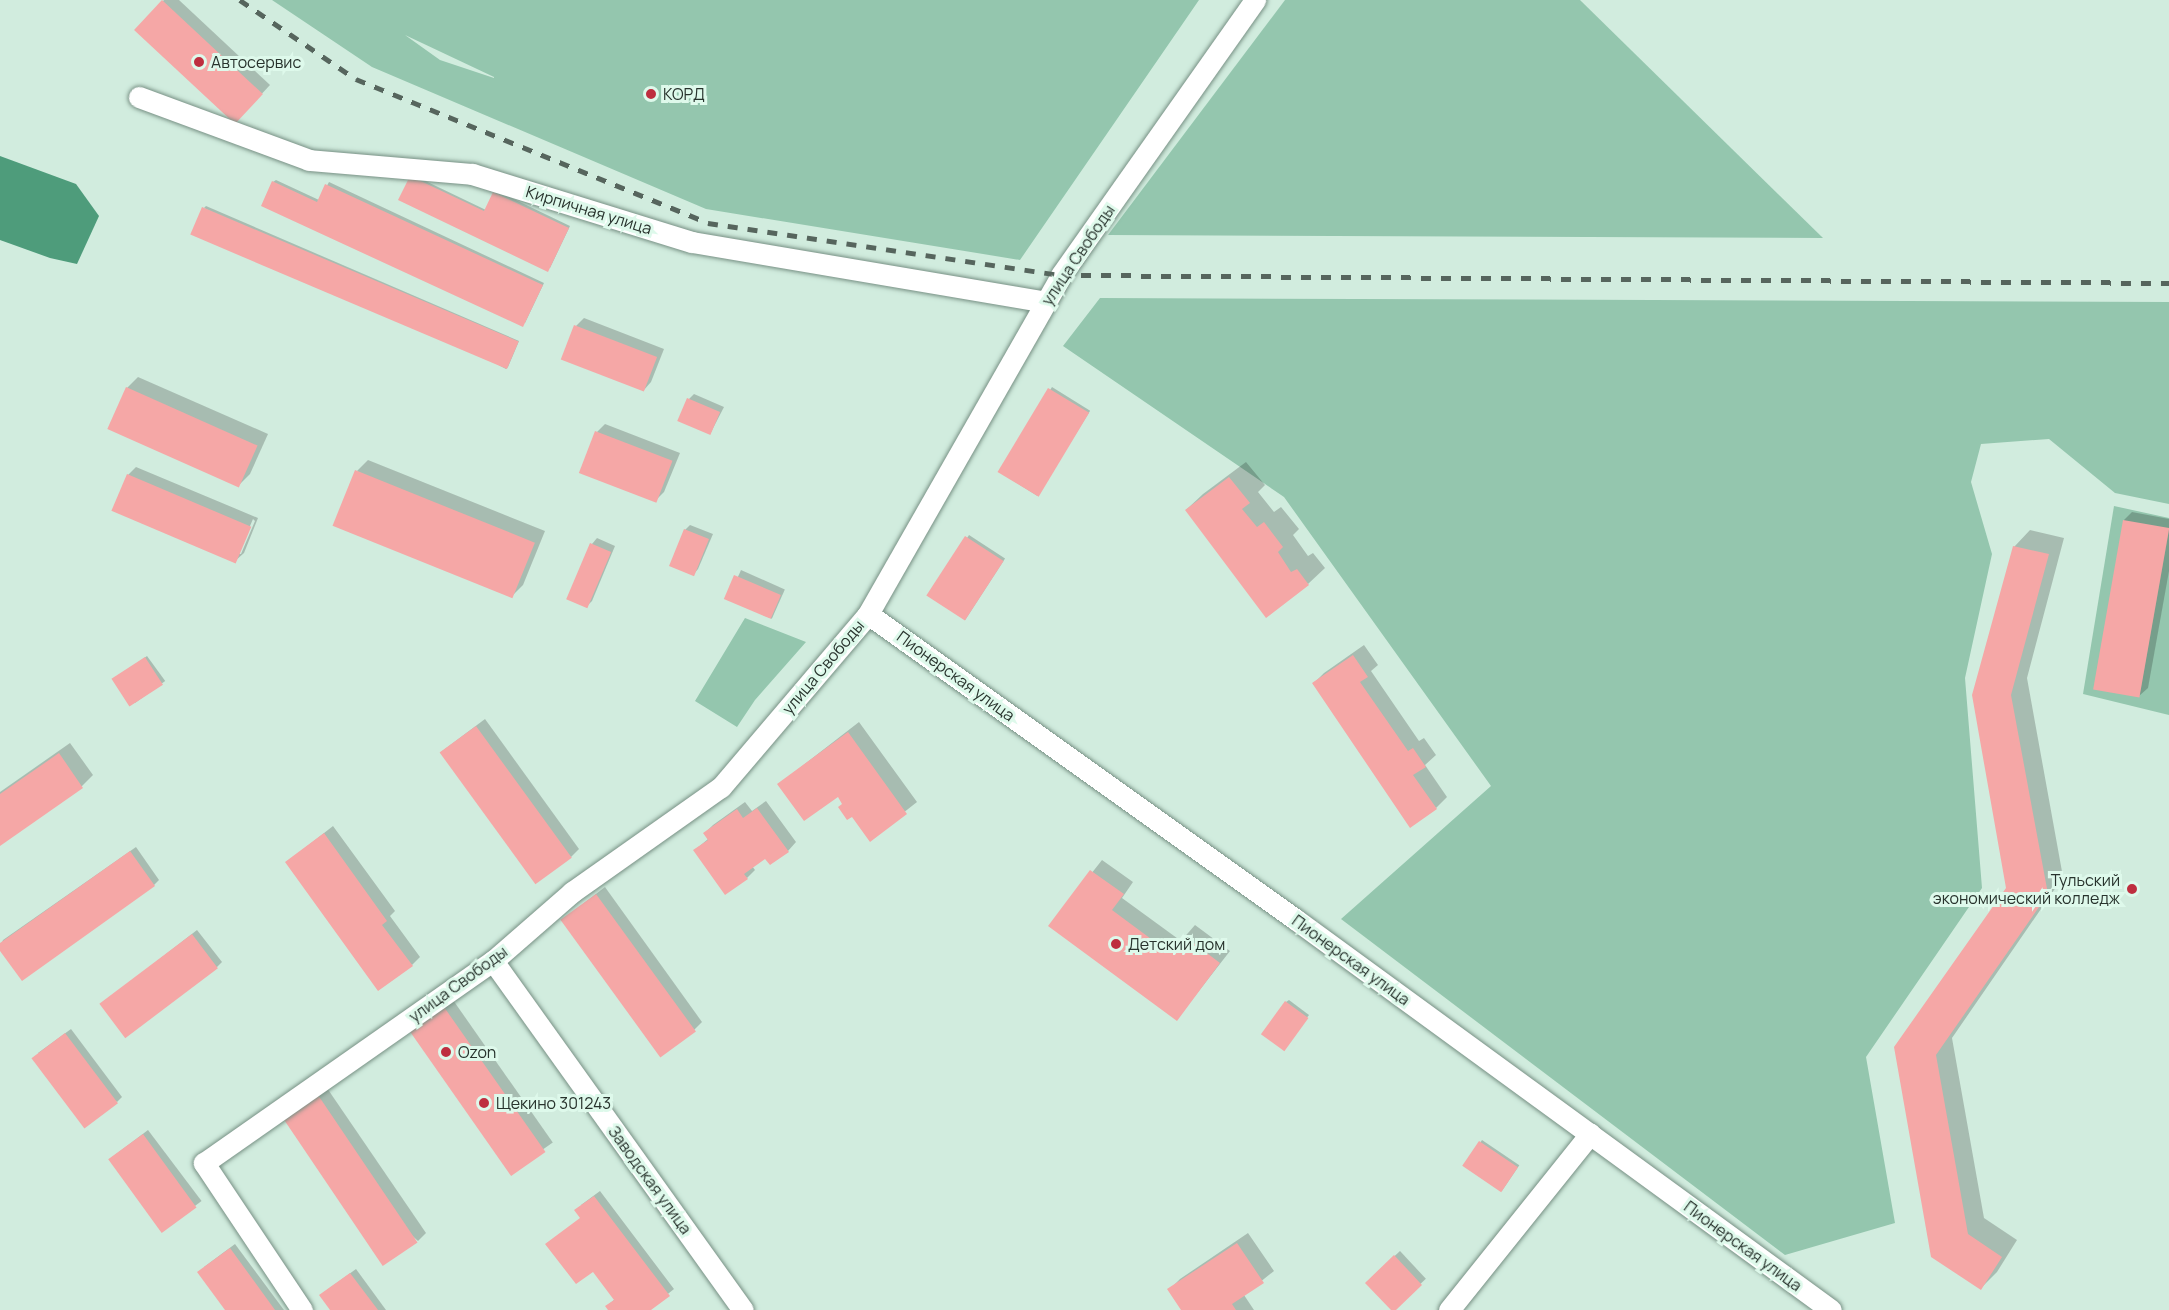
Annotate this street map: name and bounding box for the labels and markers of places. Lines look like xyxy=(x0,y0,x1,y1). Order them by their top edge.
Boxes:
place label: Автосервис xyxy=(211,52,301,72)
marker: Автосервис xyxy=(192,55,206,69)
place label: КОРД xyxy=(663,84,705,104)
marker: КОРД xyxy=(644,87,658,101)
place label: Тульский экономический колледж xyxy=(1933,870,2120,908)
marker: Тульский экономический колледж xyxy=(2125,882,2139,896)
place label: Детский дом xyxy=(1128,934,1225,954)
marker: Детский дом xyxy=(1109,937,1123,951)
place label: Ozon xyxy=(458,1042,496,1062)
marker: Ozon xyxy=(439,1045,453,1059)
place label: Щекино 301243 xyxy=(496,1093,611,1113)
marker: Щекино 301243 xyxy=(477,1096,491,1110)

